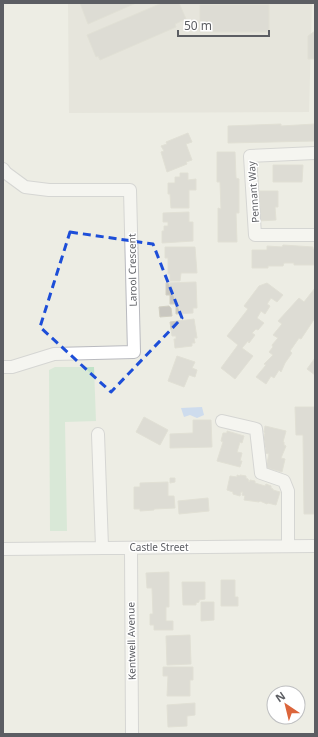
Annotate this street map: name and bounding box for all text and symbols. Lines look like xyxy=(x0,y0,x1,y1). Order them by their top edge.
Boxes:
scale bar xyxy=(178,12,269,38)
text: 50 m xyxy=(184,17,212,34)
street label: Pennant Way xyxy=(244,160,262,223)
street label: Larool Crescent xyxy=(124,233,140,307)
street label: Castle Street xyxy=(129,540,189,554)
street label: Kentwell Avenue xyxy=(123,602,139,680)
north arrow xyxy=(266,685,306,725)
text: N xyxy=(272,688,288,705)

